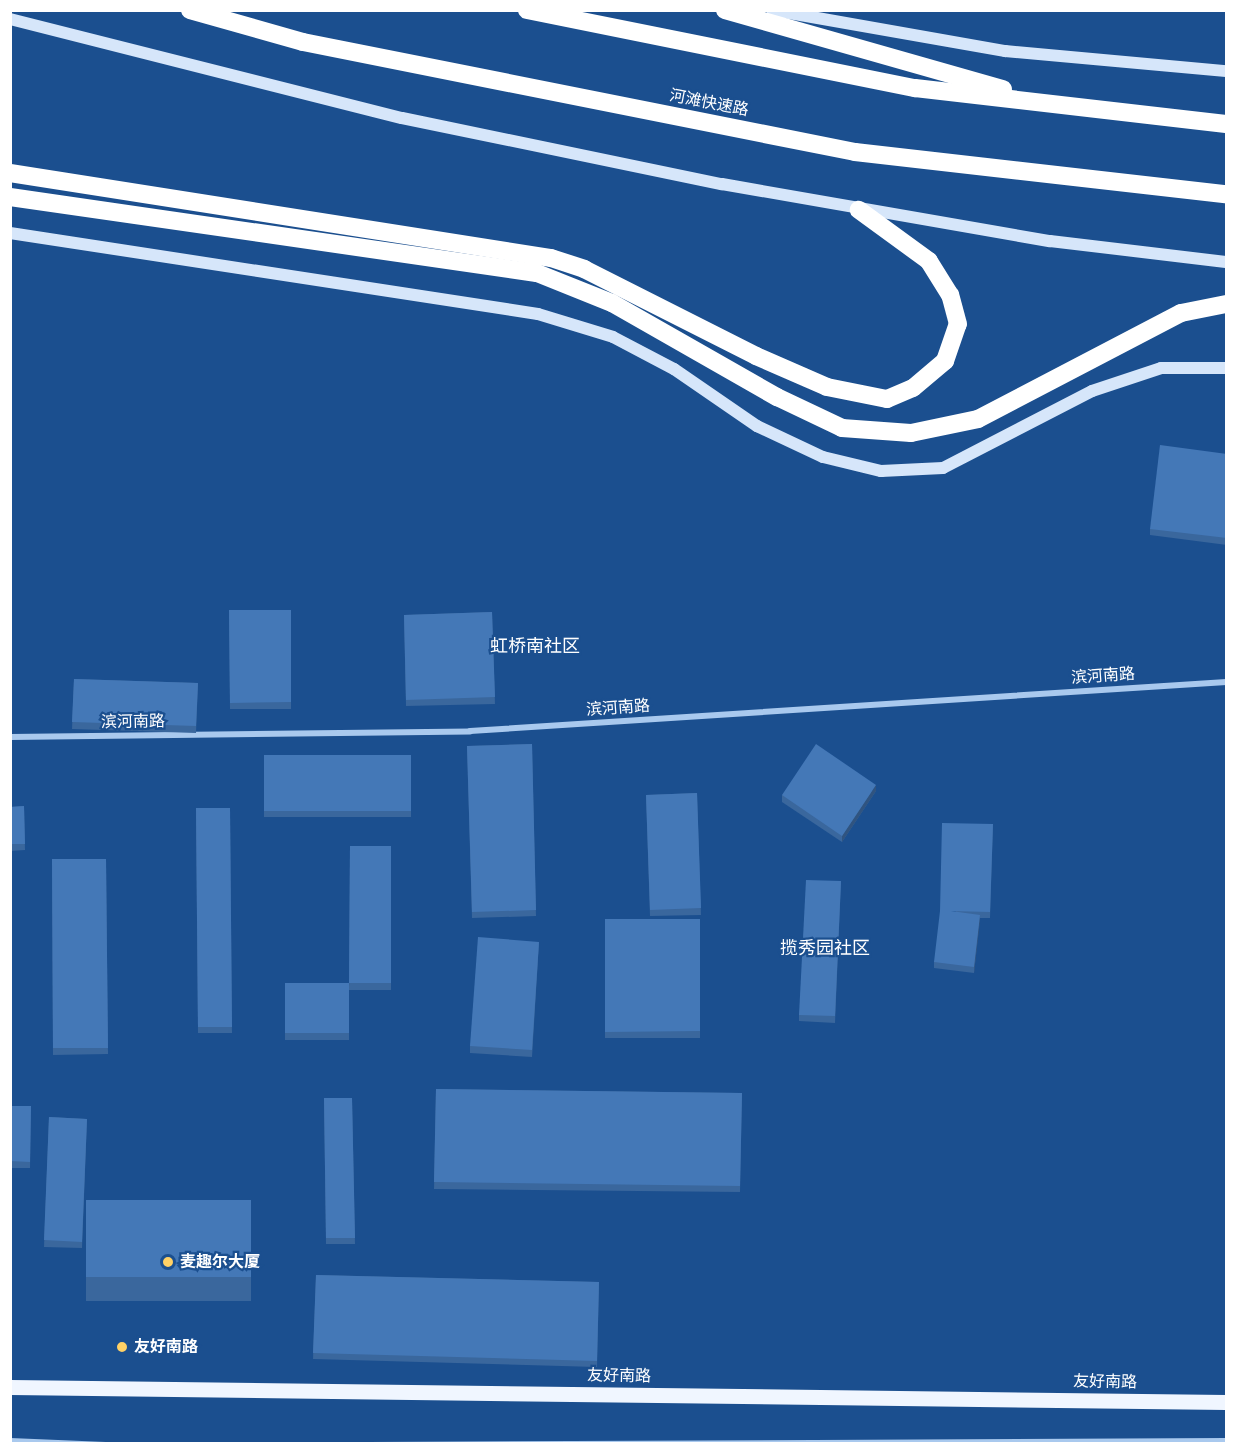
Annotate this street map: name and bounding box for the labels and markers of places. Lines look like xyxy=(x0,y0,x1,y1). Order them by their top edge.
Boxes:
place label: 麦趣尔大厦 xyxy=(180,1252,260,1272)
marker: 麦趣尔大厦 xyxy=(161,1255,175,1269)
place label: 友好南路 xyxy=(134,1337,198,1357)
marker: 友好南路 xyxy=(115,1340,129,1354)

